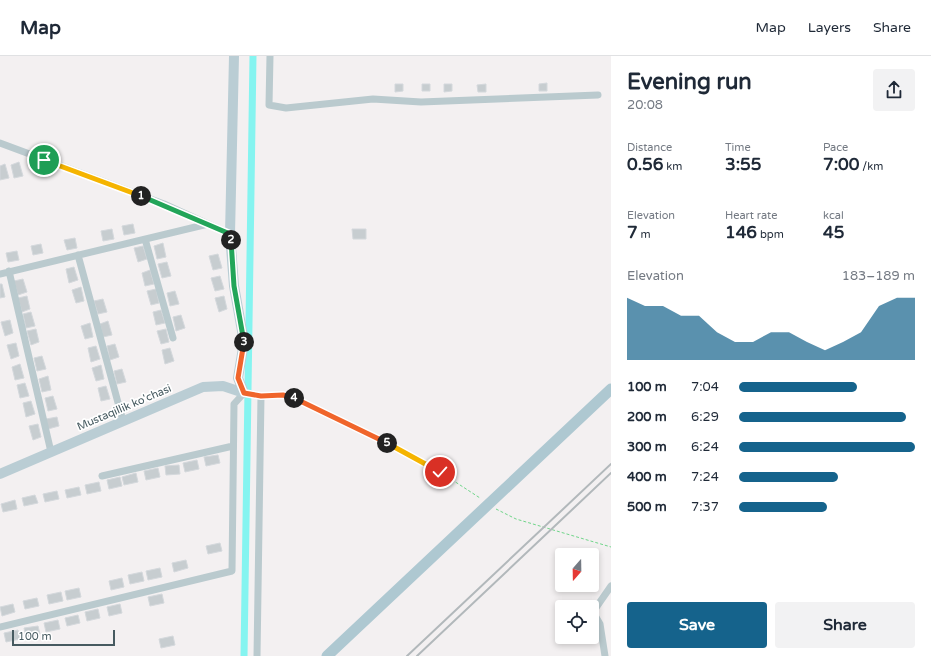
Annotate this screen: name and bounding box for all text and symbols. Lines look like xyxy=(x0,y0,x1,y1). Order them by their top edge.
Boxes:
text: Map xyxy=(20,17,61,39)
text: Map xyxy=(756,19,786,36)
text: Layers xyxy=(808,19,851,36)
text: Share xyxy=(873,19,911,36)
text: Evening run xyxy=(627,69,752,95)
button: share xyxy=(873,69,915,111)
text: 20:08 xyxy=(627,97,663,113)
text: Distance xyxy=(627,141,672,154)
text: Time xyxy=(725,141,751,154)
text: Pace xyxy=(823,141,848,154)
pin xyxy=(27,143,61,177)
icon: arrive xyxy=(33,149,55,171)
text: 0.56 xyxy=(627,154,663,175)
text: 3:55 xyxy=(725,154,761,175)
text: 7:00 xyxy=(823,154,859,175)
text: km xyxy=(663,160,682,173)
text: /km xyxy=(859,160,883,173)
pin: 1 xyxy=(131,186,151,206)
text: 1 xyxy=(138,189,144,202)
text: Elevation xyxy=(627,209,675,222)
text: Heart rate xyxy=(725,209,777,222)
text: kcal xyxy=(823,209,844,222)
text: 7 xyxy=(627,222,638,243)
text: 146 xyxy=(725,222,757,243)
text: 45 xyxy=(823,222,844,243)
text: m xyxy=(638,228,651,241)
text: bpm xyxy=(757,228,784,241)
pin: 2 xyxy=(221,230,241,250)
text: 2 xyxy=(228,233,234,246)
text: Elevation xyxy=(627,268,684,284)
text: 183–189 m xyxy=(842,268,915,284)
pin: 3 xyxy=(234,332,254,352)
text: 3 xyxy=(241,335,247,348)
text: 100 m xyxy=(627,379,667,395)
text: 7:04 xyxy=(691,379,719,395)
street label: Mustaqillik ko'chasi xyxy=(75,382,173,433)
pin: 4 xyxy=(284,388,304,408)
text: 4 xyxy=(291,391,297,404)
text: 200 m xyxy=(627,409,667,425)
text: 6:29 xyxy=(691,409,719,425)
pin: 5 xyxy=(377,433,397,453)
text: 5 xyxy=(384,436,390,449)
text: 300 m xyxy=(627,439,667,455)
text: 6:24 xyxy=(691,439,719,455)
pin xyxy=(423,455,457,489)
icon: check xyxy=(429,461,451,483)
text: 400 m xyxy=(627,469,667,485)
text: 7:24 xyxy=(691,469,719,485)
text: 500 m xyxy=(627,499,667,515)
text: 7:37 xyxy=(691,499,719,515)
north arrow xyxy=(555,548,599,592)
map controls xyxy=(555,548,599,644)
button: locate xyxy=(555,600,599,644)
button: Save xyxy=(627,602,767,648)
button: Share xyxy=(775,602,915,648)
scale bar xyxy=(12,628,115,647)
text: 100 m xyxy=(18,630,52,643)

